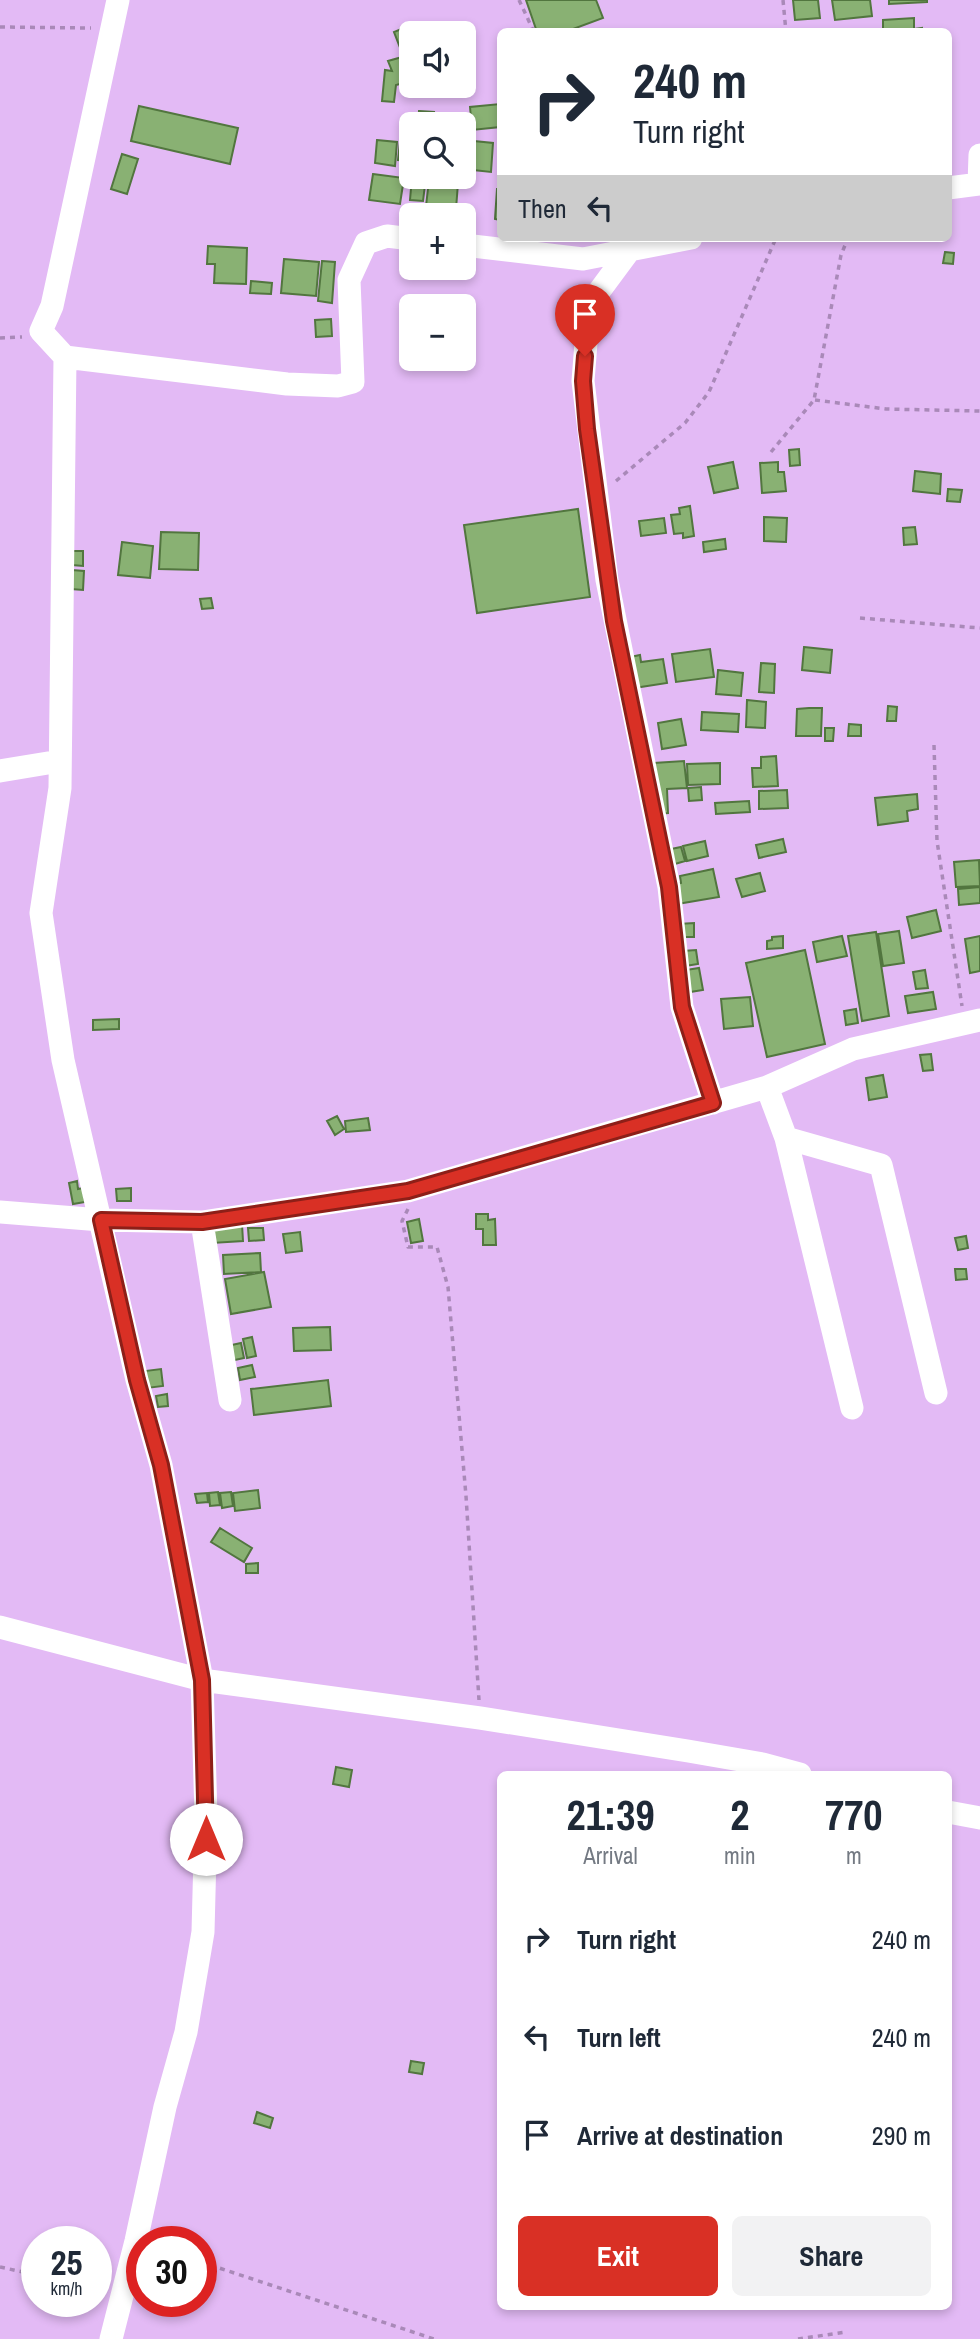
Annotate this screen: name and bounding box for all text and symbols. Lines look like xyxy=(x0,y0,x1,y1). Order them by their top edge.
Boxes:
map controls xyxy=(399,21,476,371)
button: sound xyxy=(399,21,476,98)
text: 240 m xyxy=(633,47,747,113)
icon: right xyxy=(518,56,609,147)
text: Turn right xyxy=(633,110,745,153)
button: search xyxy=(399,112,476,189)
icon: left xyxy=(581,189,619,227)
text: Then xyxy=(518,191,567,226)
button: + xyxy=(399,203,476,280)
pin xyxy=(555,284,615,356)
button: − xyxy=(399,294,476,371)
icon: arrive xyxy=(566,295,604,333)
text: 21:39 xyxy=(567,1787,655,1843)
text: 2 xyxy=(730,1787,749,1843)
text: 770 xyxy=(825,1787,883,1843)
position arrow xyxy=(169,1802,243,1876)
text: Arrival xyxy=(583,1840,638,1871)
text: min xyxy=(724,1840,756,1871)
text: m xyxy=(846,1840,862,1871)
icon: right xyxy=(518,1920,556,1958)
text: Turn right xyxy=(577,1922,676,1957)
text: 240 m xyxy=(872,1922,931,1957)
icon: left xyxy=(518,2018,556,2056)
text: Turn left xyxy=(577,2020,661,2055)
text: 240 m xyxy=(872,2020,931,2055)
icon: arrive xyxy=(518,2116,556,2154)
text: Arrive at destination xyxy=(577,2118,783,2153)
text: 290 m xyxy=(872,2118,931,2153)
button: Exit xyxy=(518,2216,718,2296)
button: Share xyxy=(732,2216,931,2296)
speed limit sign: 30 xyxy=(126,2226,217,2317)
text: 25 xyxy=(51,2239,82,2286)
text: km/h xyxy=(51,2276,83,2301)

